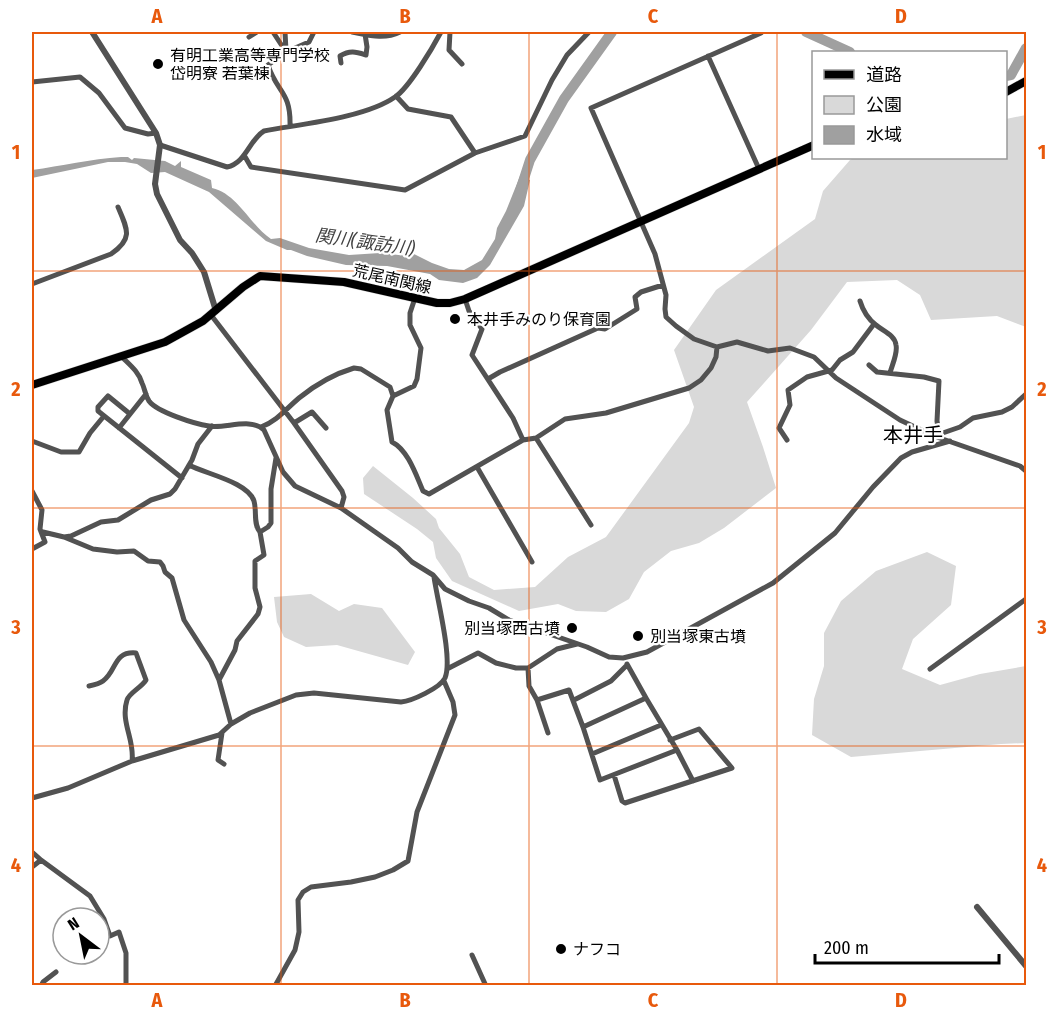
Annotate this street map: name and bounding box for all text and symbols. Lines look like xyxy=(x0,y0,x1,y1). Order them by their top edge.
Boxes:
text: A xyxy=(151,4,164,28)
text: B xyxy=(399,4,411,28)
text: C xyxy=(648,4,659,28)
text: D xyxy=(895,4,907,28)
place label: 有明工業高等専門学校 岱明寮 若葉棟 xyxy=(170,46,330,83)
legend xyxy=(812,51,1007,159)
marker: 有明工業高等専門学校 岱明寮 若葉棟 xyxy=(151,57,165,71)
text: 道路 xyxy=(866,64,902,86)
text: 公園 xyxy=(866,94,902,116)
text: 水域 xyxy=(866,124,902,146)
text: 1 xyxy=(12,140,20,164)
text: 1 xyxy=(1038,140,1046,164)
water label: 関川(諏訪川) xyxy=(314,224,416,260)
street label: 荒尾南関線 xyxy=(351,261,433,297)
place label: 本井手みのり保育園 xyxy=(467,310,611,329)
marker: 本井手みのり保育園 xyxy=(448,312,462,326)
text: 2 xyxy=(10,377,21,401)
text: 2 xyxy=(1036,377,1047,401)
district label: 本井手 xyxy=(883,423,943,447)
text: 3 xyxy=(10,615,21,639)
text: 3 xyxy=(1036,615,1047,639)
place label: 別当塚西古墳 xyxy=(464,619,560,638)
marker: 別当塚西古墳 xyxy=(565,621,579,635)
place label: 別当塚東古墳 xyxy=(650,627,746,646)
marker: 別当塚東古墳 xyxy=(631,629,645,643)
text: 4 xyxy=(11,853,21,877)
text: 4 xyxy=(1037,853,1047,877)
north arrow xyxy=(51,906,111,966)
text: N xyxy=(64,913,82,934)
scale bar xyxy=(815,927,1000,965)
text: 200 m xyxy=(824,937,869,959)
place label: ナフコ xyxy=(573,940,621,959)
marker: ナフコ xyxy=(554,942,568,956)
text: A xyxy=(151,988,164,1012)
text: B xyxy=(399,988,411,1012)
text: C xyxy=(648,988,659,1012)
text: D xyxy=(895,988,907,1012)

